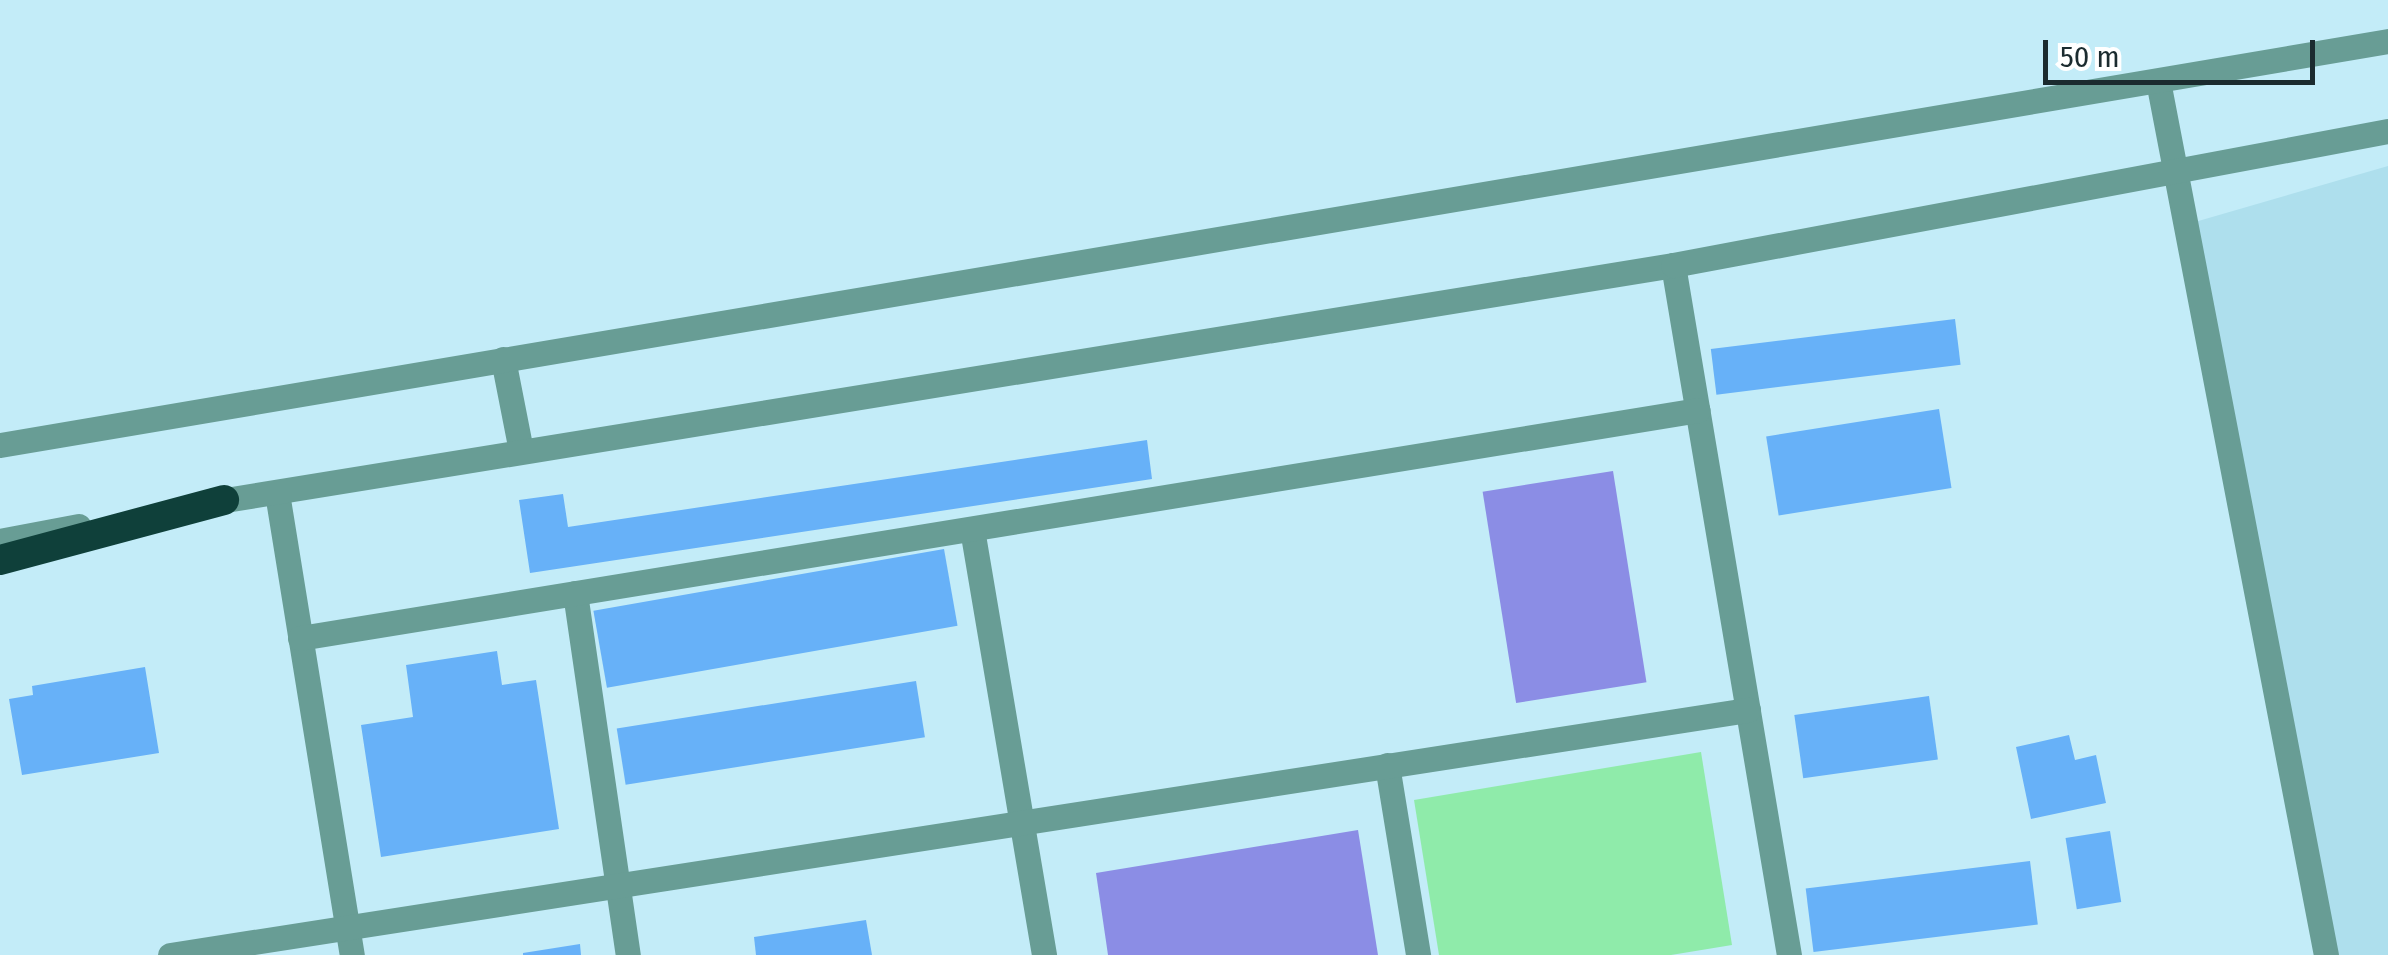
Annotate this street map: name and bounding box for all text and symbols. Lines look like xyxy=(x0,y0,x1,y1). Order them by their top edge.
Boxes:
scale bar xyxy=(2048,20,2320,82)
text: 50 m xyxy=(2060,39,2120,75)

